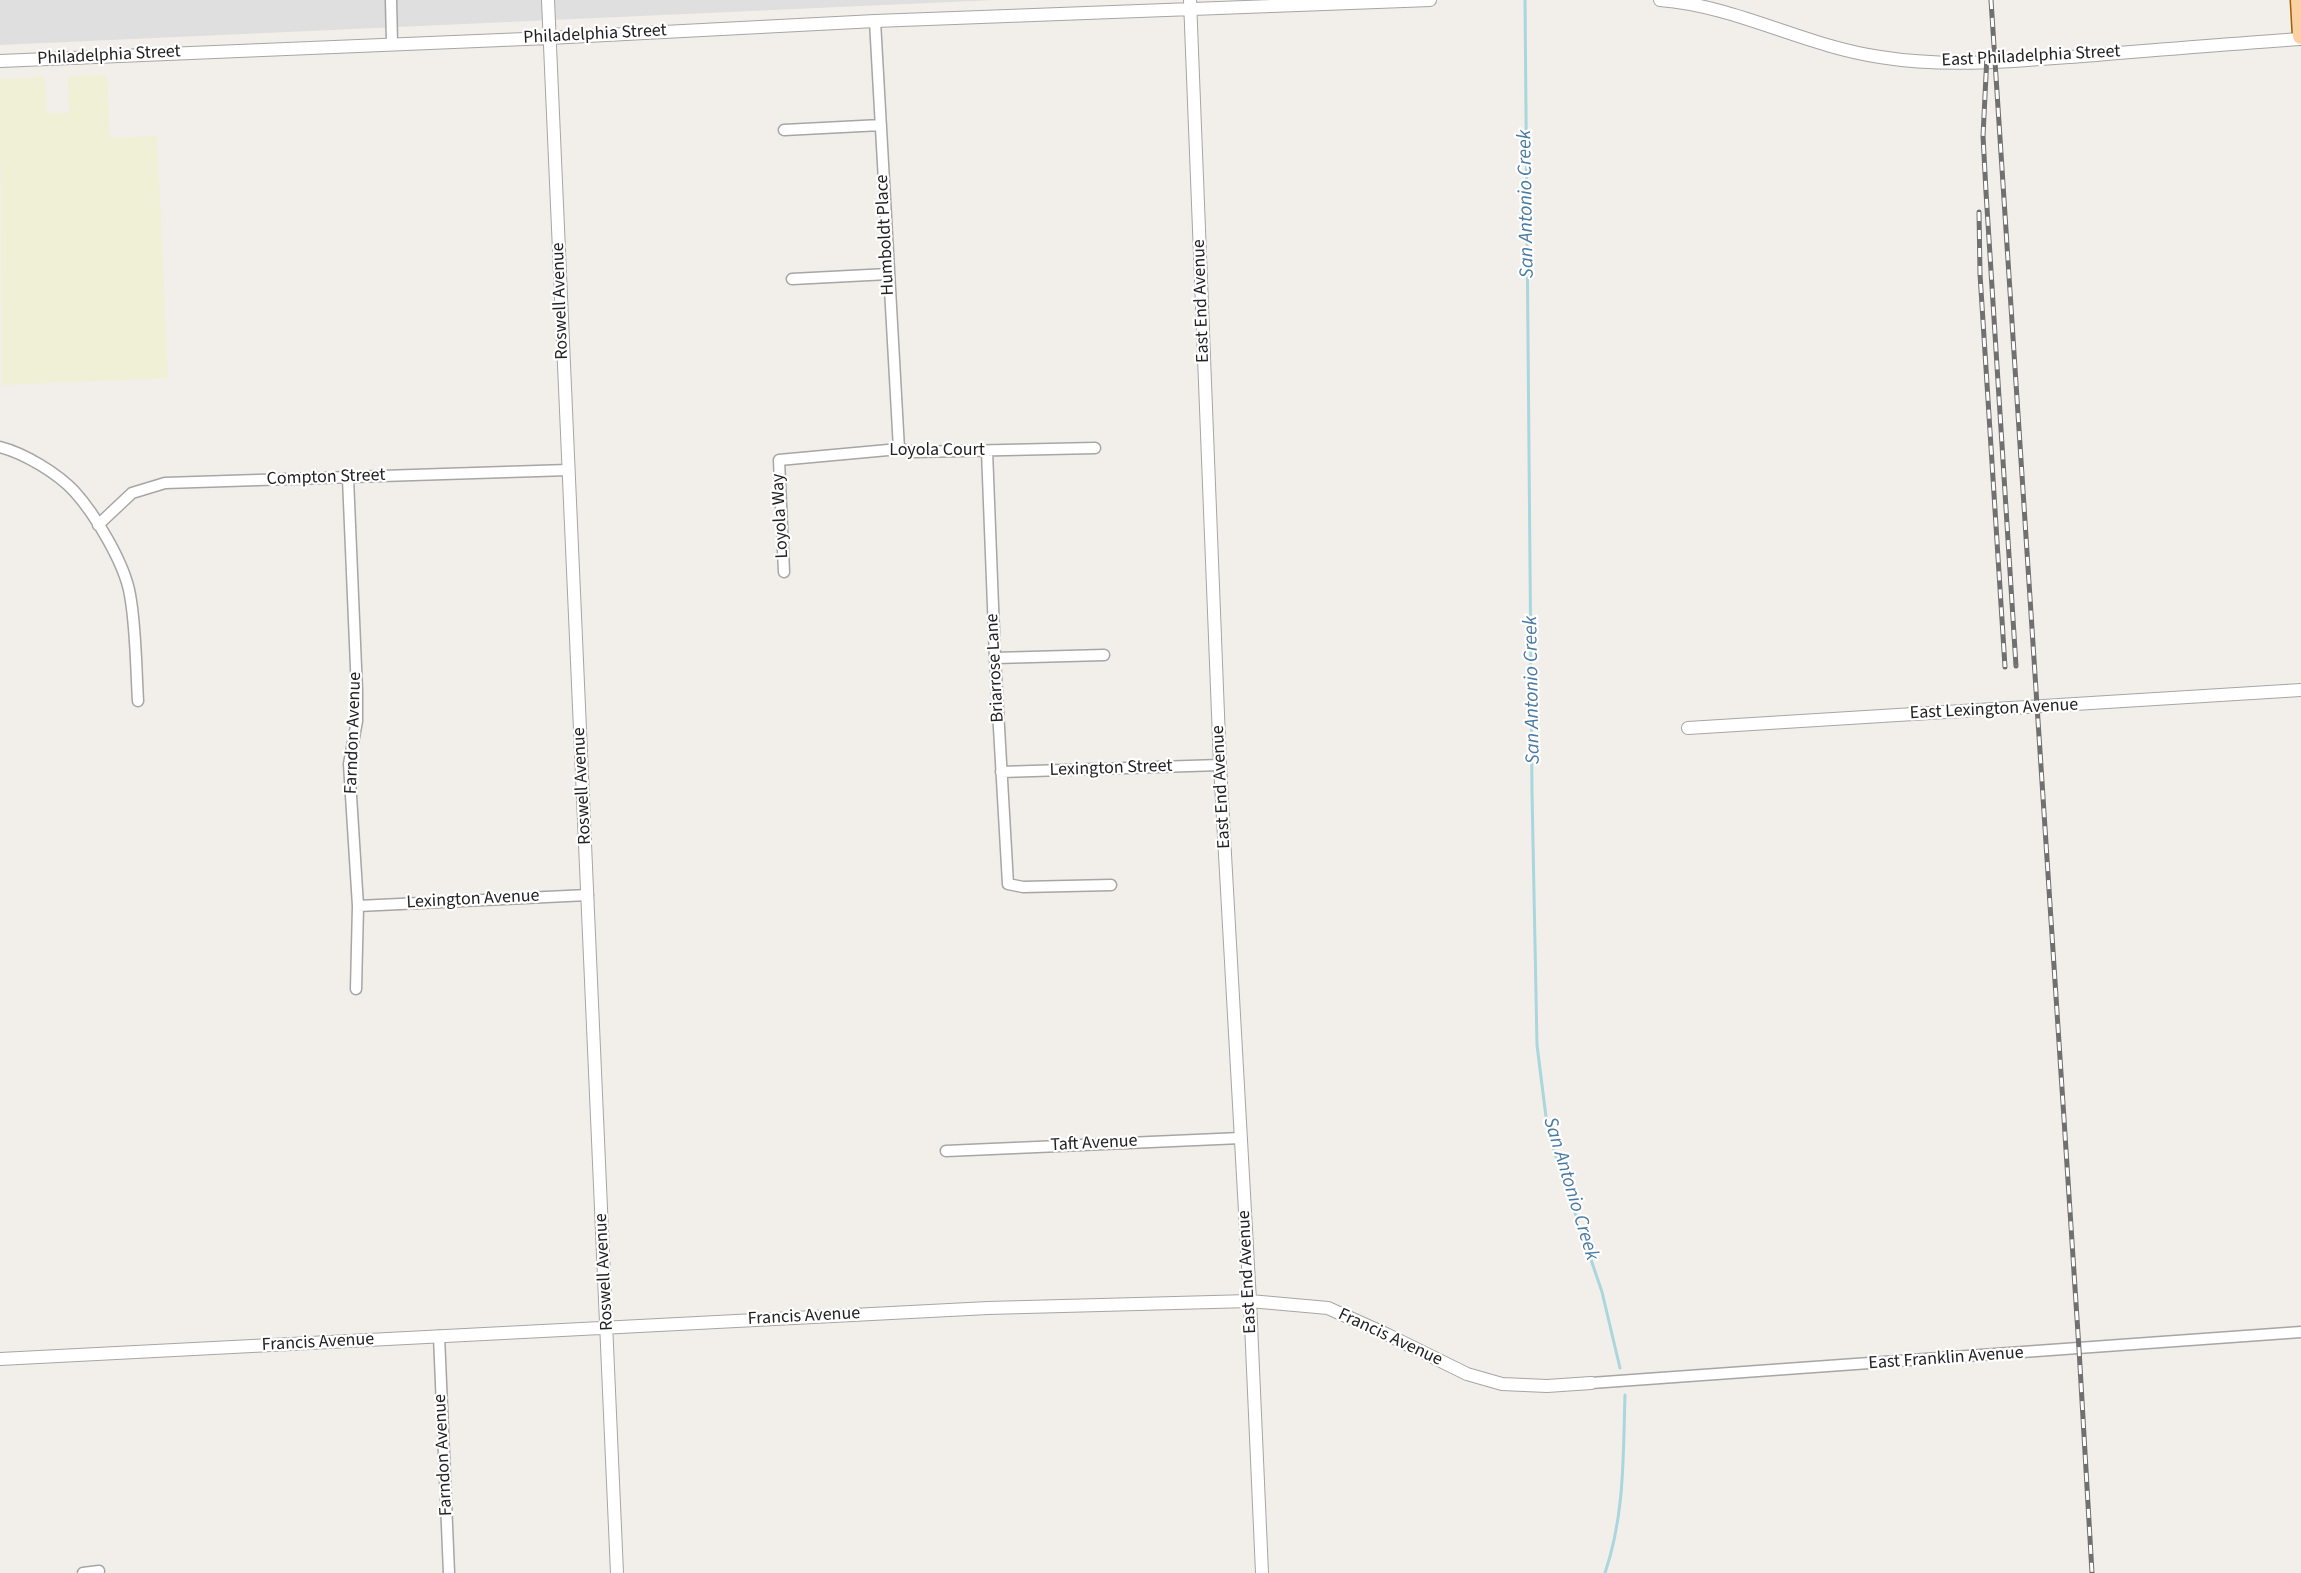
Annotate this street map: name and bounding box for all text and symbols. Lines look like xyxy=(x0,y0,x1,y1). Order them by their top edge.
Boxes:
street label: Philadelphia Street xyxy=(523,20,667,50)
street label: Philadelphia Street xyxy=(37,41,181,71)
street label: East Philadelphia Street xyxy=(1941,42,2121,72)
water label: San Antonio Creek xyxy=(1514,130,1540,278)
street label: Humboldt Place xyxy=(872,174,900,296)
street label: East End Avenue xyxy=(1189,239,1215,363)
street label: Roswell Avenue xyxy=(548,242,574,360)
street label: Loyola Court xyxy=(889,440,985,462)
street label: Compton Street xyxy=(266,465,386,491)
street label: Loyola Way xyxy=(768,473,794,559)
street label: Briarrose Lane xyxy=(982,613,1010,723)
water label: San Antonio Creek xyxy=(1520,616,1546,764)
street label: Farndon Avenue xyxy=(341,672,367,794)
street label: East Lexington Avenue xyxy=(1909,695,2079,725)
street label: East End Avenue xyxy=(1208,725,1236,849)
street label: Roswell Avenue xyxy=(569,727,597,845)
street label: Lexington Street xyxy=(1049,756,1173,782)
street label: Lexington Avenue xyxy=(406,886,540,914)
water label: San Antonio Creek xyxy=(1537,1115,1603,1263)
street label: Taft Avenue xyxy=(1050,1131,1138,1157)
street label: East End Avenue xyxy=(1234,1210,1262,1334)
street label: Roswell Avenue xyxy=(591,1213,619,1331)
street label: Francis Avenue xyxy=(747,1303,861,1331)
street label: Francis Avenue xyxy=(1334,1304,1446,1372)
street label: Francis Avenue xyxy=(261,1329,375,1357)
street label: East Franklin Avenue xyxy=(1868,1343,2024,1375)
street label: Farndon Avenue xyxy=(430,1393,458,1517)

